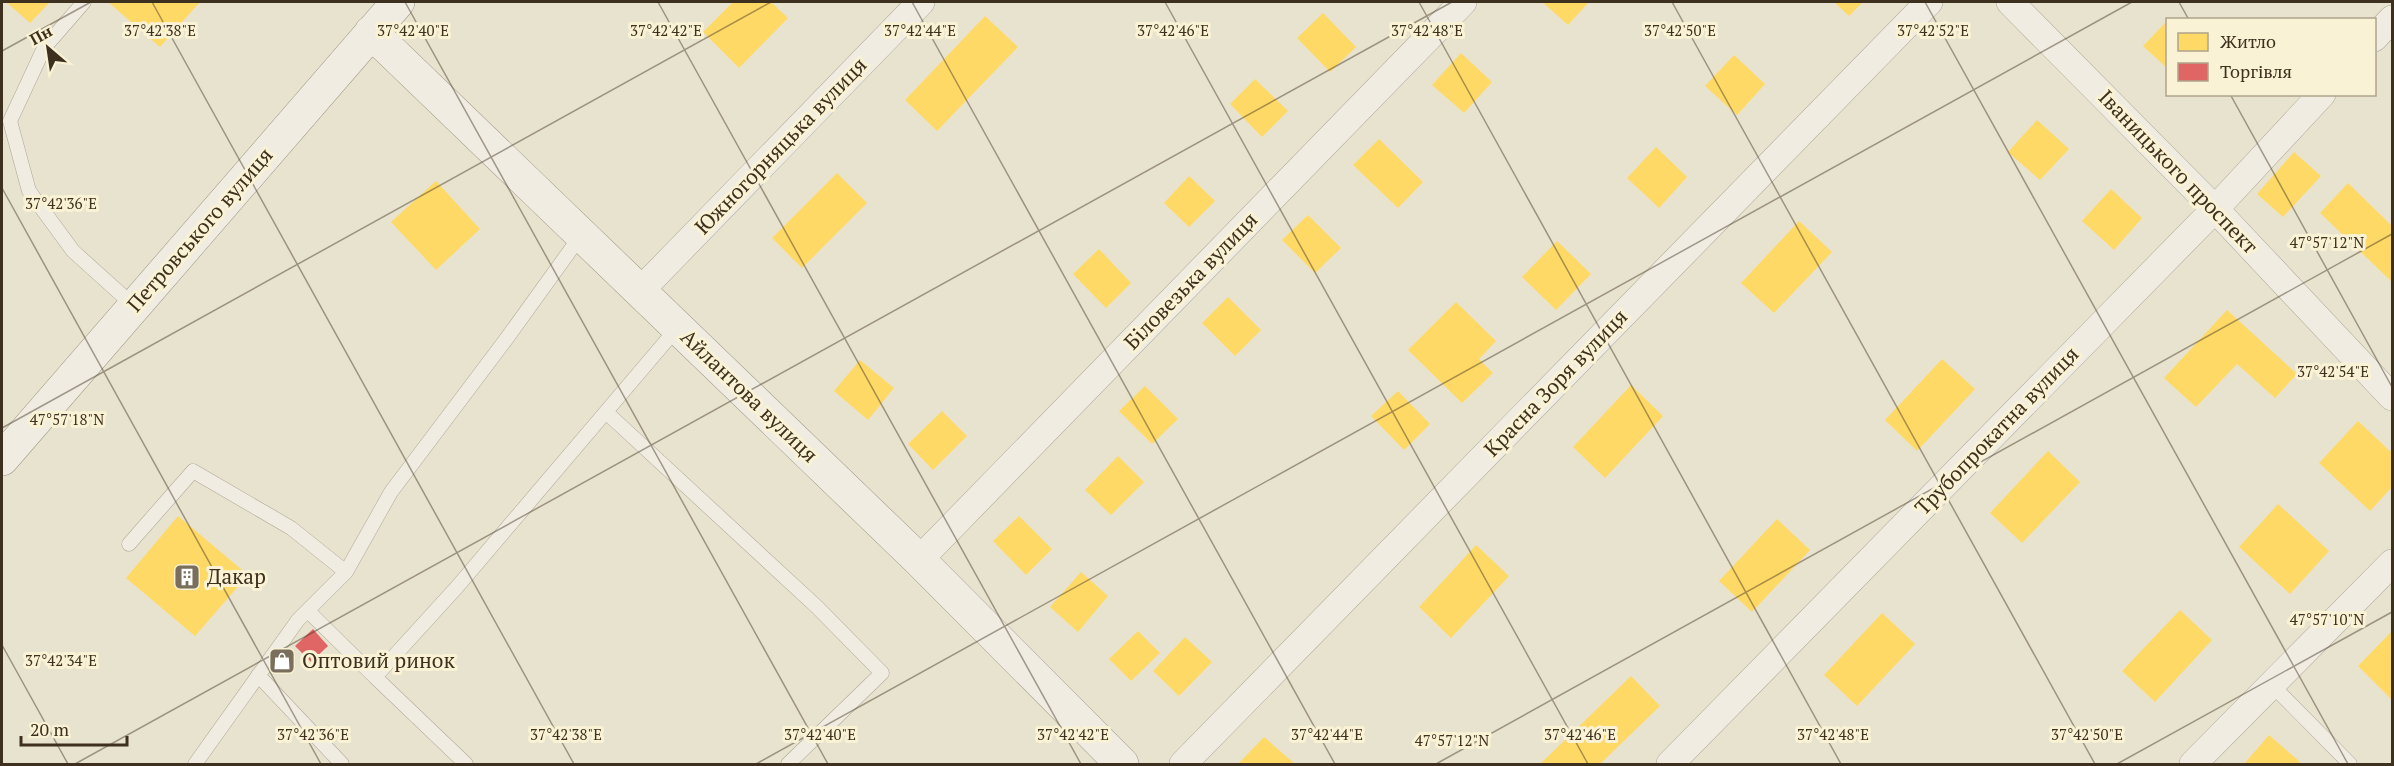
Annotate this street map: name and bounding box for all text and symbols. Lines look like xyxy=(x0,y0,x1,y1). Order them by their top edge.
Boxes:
north arrow xyxy=(18,18,78,78)
legend xyxy=(2166,18,2376,96)
text: Пн xyxy=(25,20,56,50)
text: 37°42'38"E xyxy=(124,20,196,40)
text: 37°42'40"E xyxy=(377,20,449,40)
text: 37°42'42"E xyxy=(630,20,702,40)
text: 37°42'44"E xyxy=(884,20,956,40)
text: 37°42'46"E xyxy=(1137,20,1209,40)
text: 37°42'48"E xyxy=(1391,20,1463,40)
text: 37°42'50"E xyxy=(1644,20,1716,40)
text: 37°42'52"E xyxy=(1897,20,1969,40)
text: Житло xyxy=(2220,29,2276,53)
street label: Южногорняцька вулиця xyxy=(688,51,872,240)
text: Торгівля xyxy=(2220,59,2292,83)
street label: Іваницького проспект xyxy=(2093,83,2264,259)
street label: Петровського вулиця xyxy=(120,141,278,317)
text: 37°42'36"E xyxy=(25,193,97,213)
street label: Біловезька вулиця xyxy=(1117,206,1263,355)
text: 47°57'12"N xyxy=(2290,232,2364,252)
street label: Красна Зоря вулиця xyxy=(1477,302,1633,462)
street label: Айлантова вулиця xyxy=(675,323,824,468)
street label: Трубопрокатна вулиця xyxy=(1908,340,2084,521)
text: 37°42'54"E xyxy=(2297,361,2369,381)
text: 47°57'18"N xyxy=(30,409,104,429)
building icon: Дакар xyxy=(172,562,202,592)
place label: Дакар xyxy=(207,562,266,590)
text: 47°57'10"N xyxy=(2290,609,2364,629)
shop icon: Оптовий ринок xyxy=(267,646,297,676)
place label: Оптовий ринок xyxy=(302,646,455,674)
text: 37°42'34"E xyxy=(25,650,97,670)
scale bar xyxy=(21,709,128,747)
text: 20 m xyxy=(30,717,70,741)
text: 37°42'36"E xyxy=(277,724,349,744)
text: 37°42'38"E xyxy=(530,724,602,744)
text: 37°42'40"E xyxy=(784,724,856,744)
text: 37°42'42"E xyxy=(1037,724,1109,744)
text: 37°42'44"E xyxy=(1291,724,1363,744)
text: 37°42'46"E xyxy=(1544,724,1616,744)
text: 37°42'48"E xyxy=(1797,724,1869,744)
text: 37°42'50"E xyxy=(2051,724,2123,744)
text: 47°57'12"N xyxy=(1415,730,1489,750)

